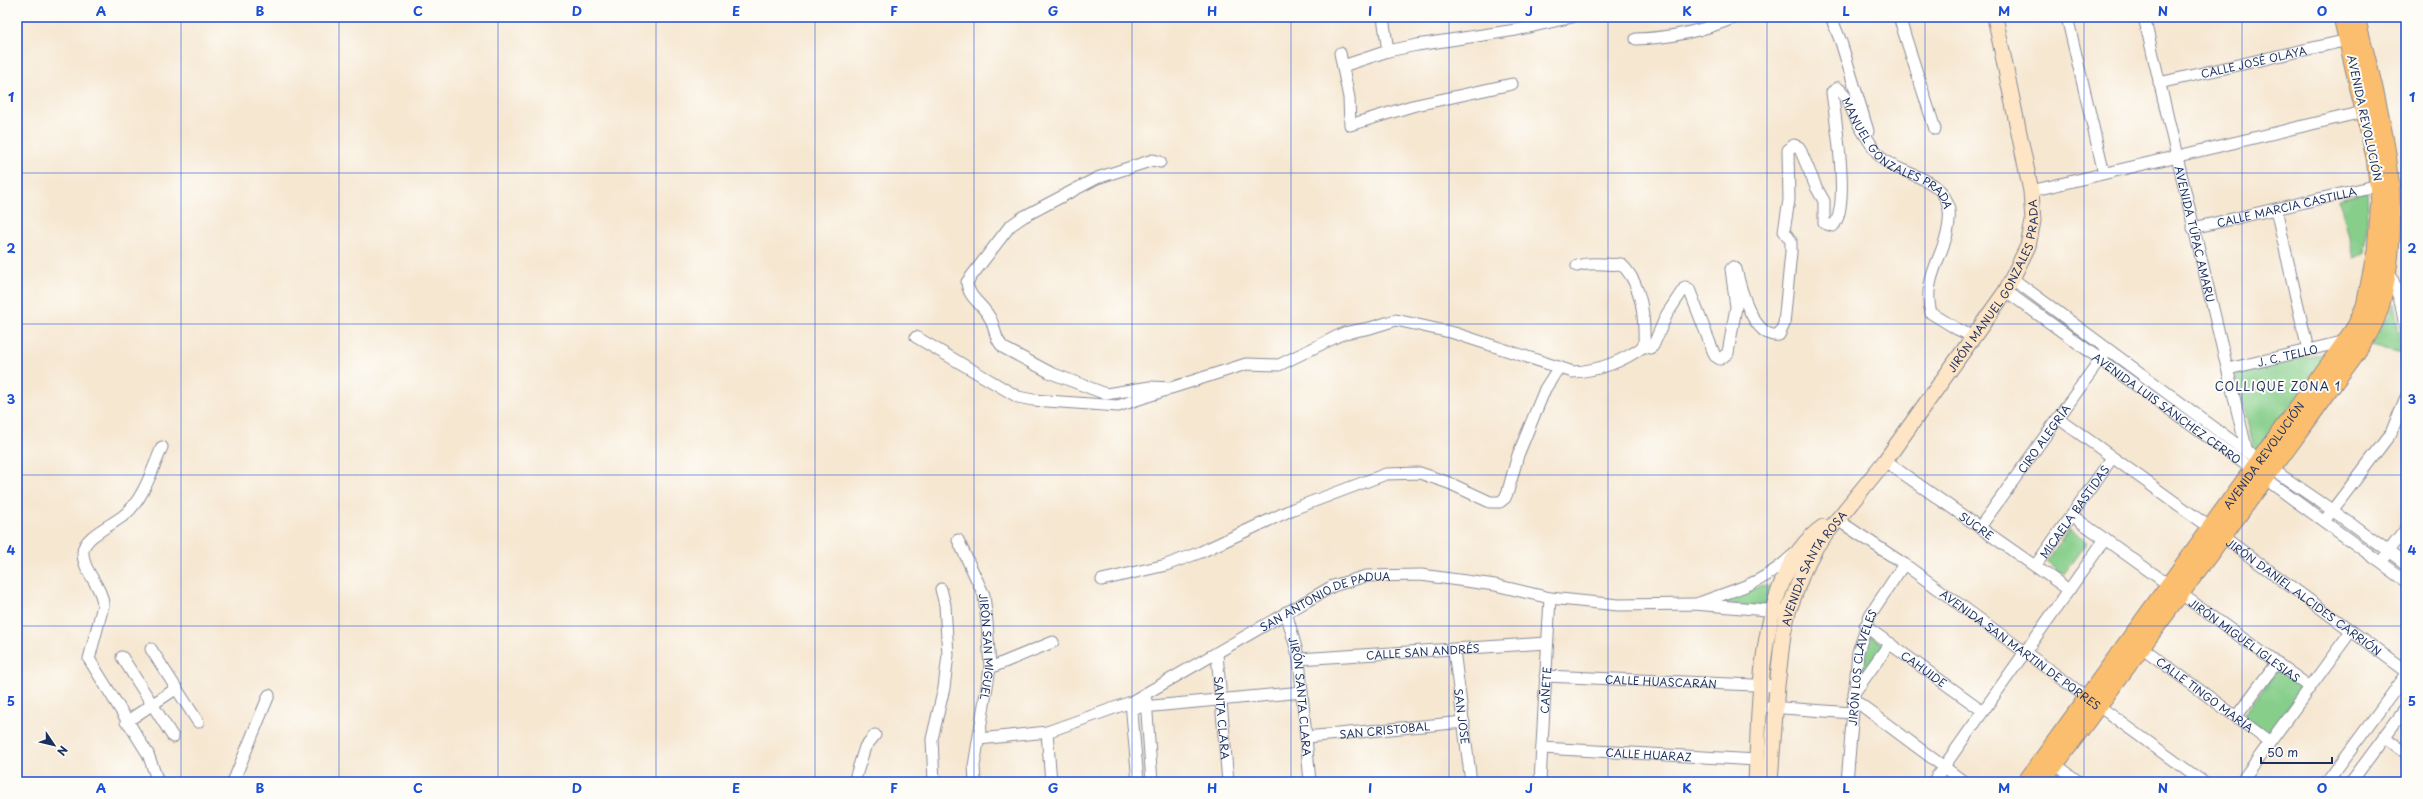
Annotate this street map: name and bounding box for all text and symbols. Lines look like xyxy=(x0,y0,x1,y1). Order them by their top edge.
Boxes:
text: A xyxy=(96,1,106,20)
text: B xyxy=(256,1,265,20)
text: C xyxy=(413,1,423,20)
text: D xyxy=(572,1,582,20)
text: E xyxy=(732,1,740,20)
text: F xyxy=(890,1,898,20)
text: G xyxy=(1048,1,1058,20)
text: H xyxy=(1207,1,1217,20)
text: I xyxy=(1368,1,1372,20)
text: J xyxy=(1525,1,1533,20)
text: K xyxy=(1682,1,1692,20)
text: L xyxy=(1842,1,1850,20)
text: M xyxy=(1998,1,2010,20)
text: N xyxy=(2158,1,2168,20)
text: O xyxy=(2317,1,2327,20)
street label: CALLE JOSÉ OLAYA xyxy=(2199,41,2308,82)
street label: AVENIDA REVOLUCIÓN xyxy=(2343,53,2387,183)
text: 1 xyxy=(8,87,14,106)
text: 1 xyxy=(2409,87,2415,106)
street label: MANUEL GONZALES PRADA xyxy=(1839,94,1957,211)
street label: AVENIDA TÚPAC AMARU xyxy=(2171,164,2220,304)
street label: CALLE MARCIA CASTILLA xyxy=(2215,182,2358,231)
street label: JIRÓN MANUEL GONZALES PRADA xyxy=(1943,199,2042,375)
text: 2 xyxy=(6,238,16,257)
text: 2 xyxy=(2407,238,2417,257)
street label: J. C. TELLO xyxy=(2255,339,2320,370)
street label: AVENIDA LUIS SÁNCHEZ CERRO xyxy=(2089,348,2245,467)
district label: COLLIQUE ZONA 1 xyxy=(2215,377,2341,395)
text: 3 xyxy=(7,389,16,408)
text: 3 xyxy=(2408,389,2417,408)
street label: AVENIDA REVOLUCIÓN xyxy=(2219,398,2308,512)
street label: CIRO ALEGRÍA xyxy=(2013,400,2074,476)
street label: MICAELA BASTIDAS xyxy=(2035,462,2113,561)
street label: AVENIDA SANTA ROSA xyxy=(1777,507,1850,627)
street label: SUCRE xyxy=(1956,507,1998,543)
street label: JIRÓN DANIEL ALCIDES CARRIÓN xyxy=(2223,534,2385,659)
text: 4 xyxy=(7,540,16,559)
text: 4 xyxy=(2408,540,2417,559)
street label: SAN ANTONIO DE PADUA xyxy=(1256,567,1390,635)
street label: AVENIDA SAN MARTIN DE PORRES xyxy=(1937,585,2105,713)
street label: JIRÓN SAN MIGUEL xyxy=(975,592,998,702)
street label: JIRÓN MIGUEL IGLESIAS xyxy=(2186,594,2304,686)
street label: JIRÓN LOS CLAVELES xyxy=(1843,605,1880,726)
street label: JIRÓN SANTA CLARA xyxy=(1285,634,1316,758)
street label: CALLE SAN ANDRÉS xyxy=(1365,639,1480,663)
street label: CAHUIDE xyxy=(1898,646,1951,691)
street label: CALLE TINGO MARÍA xyxy=(2153,652,2258,736)
street label: CAÑETE xyxy=(1535,666,1555,714)
street label: CALLE HUASCARÁN xyxy=(1605,670,1717,692)
street label: SANTA CLARA xyxy=(1210,675,1235,761)
street label: SAN JOSE xyxy=(1451,687,1475,746)
text: 5 xyxy=(7,691,15,710)
text: 5 xyxy=(2408,691,2416,710)
street label: SAN CRISTOBAL xyxy=(1339,717,1431,742)
north arrow xyxy=(34,725,74,765)
scale bar xyxy=(2261,739,2332,765)
text: N xyxy=(53,743,72,760)
street label: CALLE HUARAZ xyxy=(1605,743,1693,765)
text: 50 m xyxy=(2267,743,2298,761)
text: A xyxy=(96,778,106,797)
text: B xyxy=(256,778,265,797)
text: C xyxy=(413,778,423,797)
text: D xyxy=(572,778,582,797)
text: E xyxy=(732,778,740,797)
text: F xyxy=(890,778,898,797)
text: G xyxy=(1048,778,1058,797)
text: H xyxy=(1207,778,1217,797)
text: I xyxy=(1368,778,1372,797)
text: J xyxy=(1525,778,1533,797)
text: K xyxy=(1682,778,1692,797)
text: L xyxy=(1842,778,1850,797)
text: M xyxy=(1998,778,2010,797)
text: N xyxy=(2158,778,2168,797)
text: O xyxy=(2317,778,2327,797)

